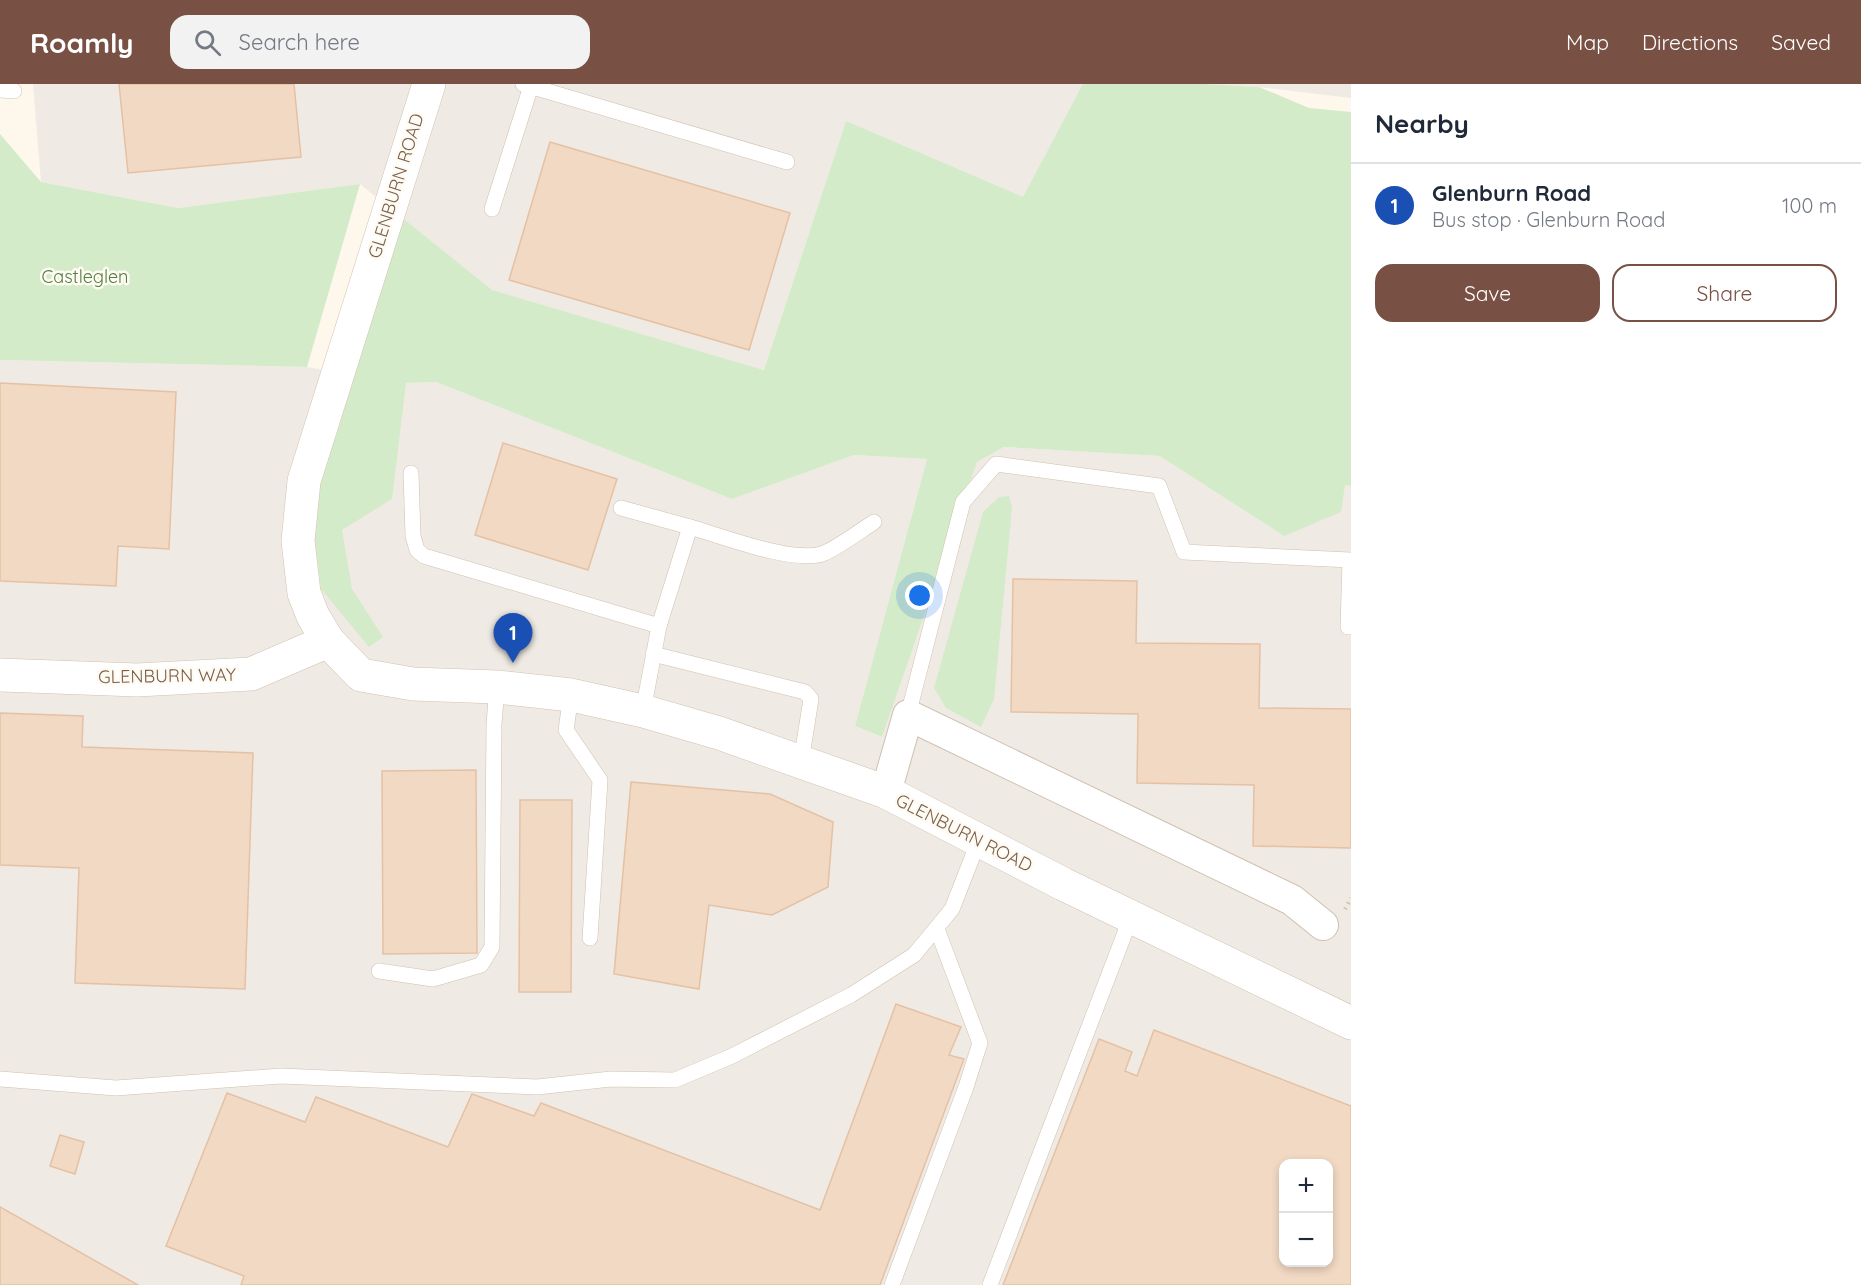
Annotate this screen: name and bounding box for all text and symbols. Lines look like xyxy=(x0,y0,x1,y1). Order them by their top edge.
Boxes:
search box xyxy=(170,15,590,69)
text: Roamly xyxy=(30,25,134,60)
icon: search xyxy=(191,26,224,59)
text: Search here xyxy=(239,28,360,56)
text: Map xyxy=(1566,29,1609,55)
text: Directions xyxy=(1642,29,1738,55)
text: Saved xyxy=(1771,29,1831,55)
text: Nearby xyxy=(1375,107,1469,140)
street label: GLENBURN ROAD xyxy=(363,111,428,261)
text: Glenburn Road xyxy=(1432,179,1591,207)
text: 1 xyxy=(1391,193,1398,218)
text: 100 m xyxy=(1782,193,1837,218)
text: Bus stop · Glenburn Road xyxy=(1432,207,1665,232)
button: Save xyxy=(1375,264,1600,322)
button: Share xyxy=(1612,264,1837,322)
park label: Castleglen xyxy=(41,265,129,288)
your location xyxy=(905,581,934,610)
pin: 1 xyxy=(494,614,532,663)
street label: GLENBURN WAY xyxy=(98,663,236,688)
street label: GLENBURN ROAD xyxy=(892,788,1036,877)
map controls xyxy=(1279,1159,1333,1267)
button: + xyxy=(1279,1159,1333,1213)
button: − xyxy=(1279,1213,1333,1267)

